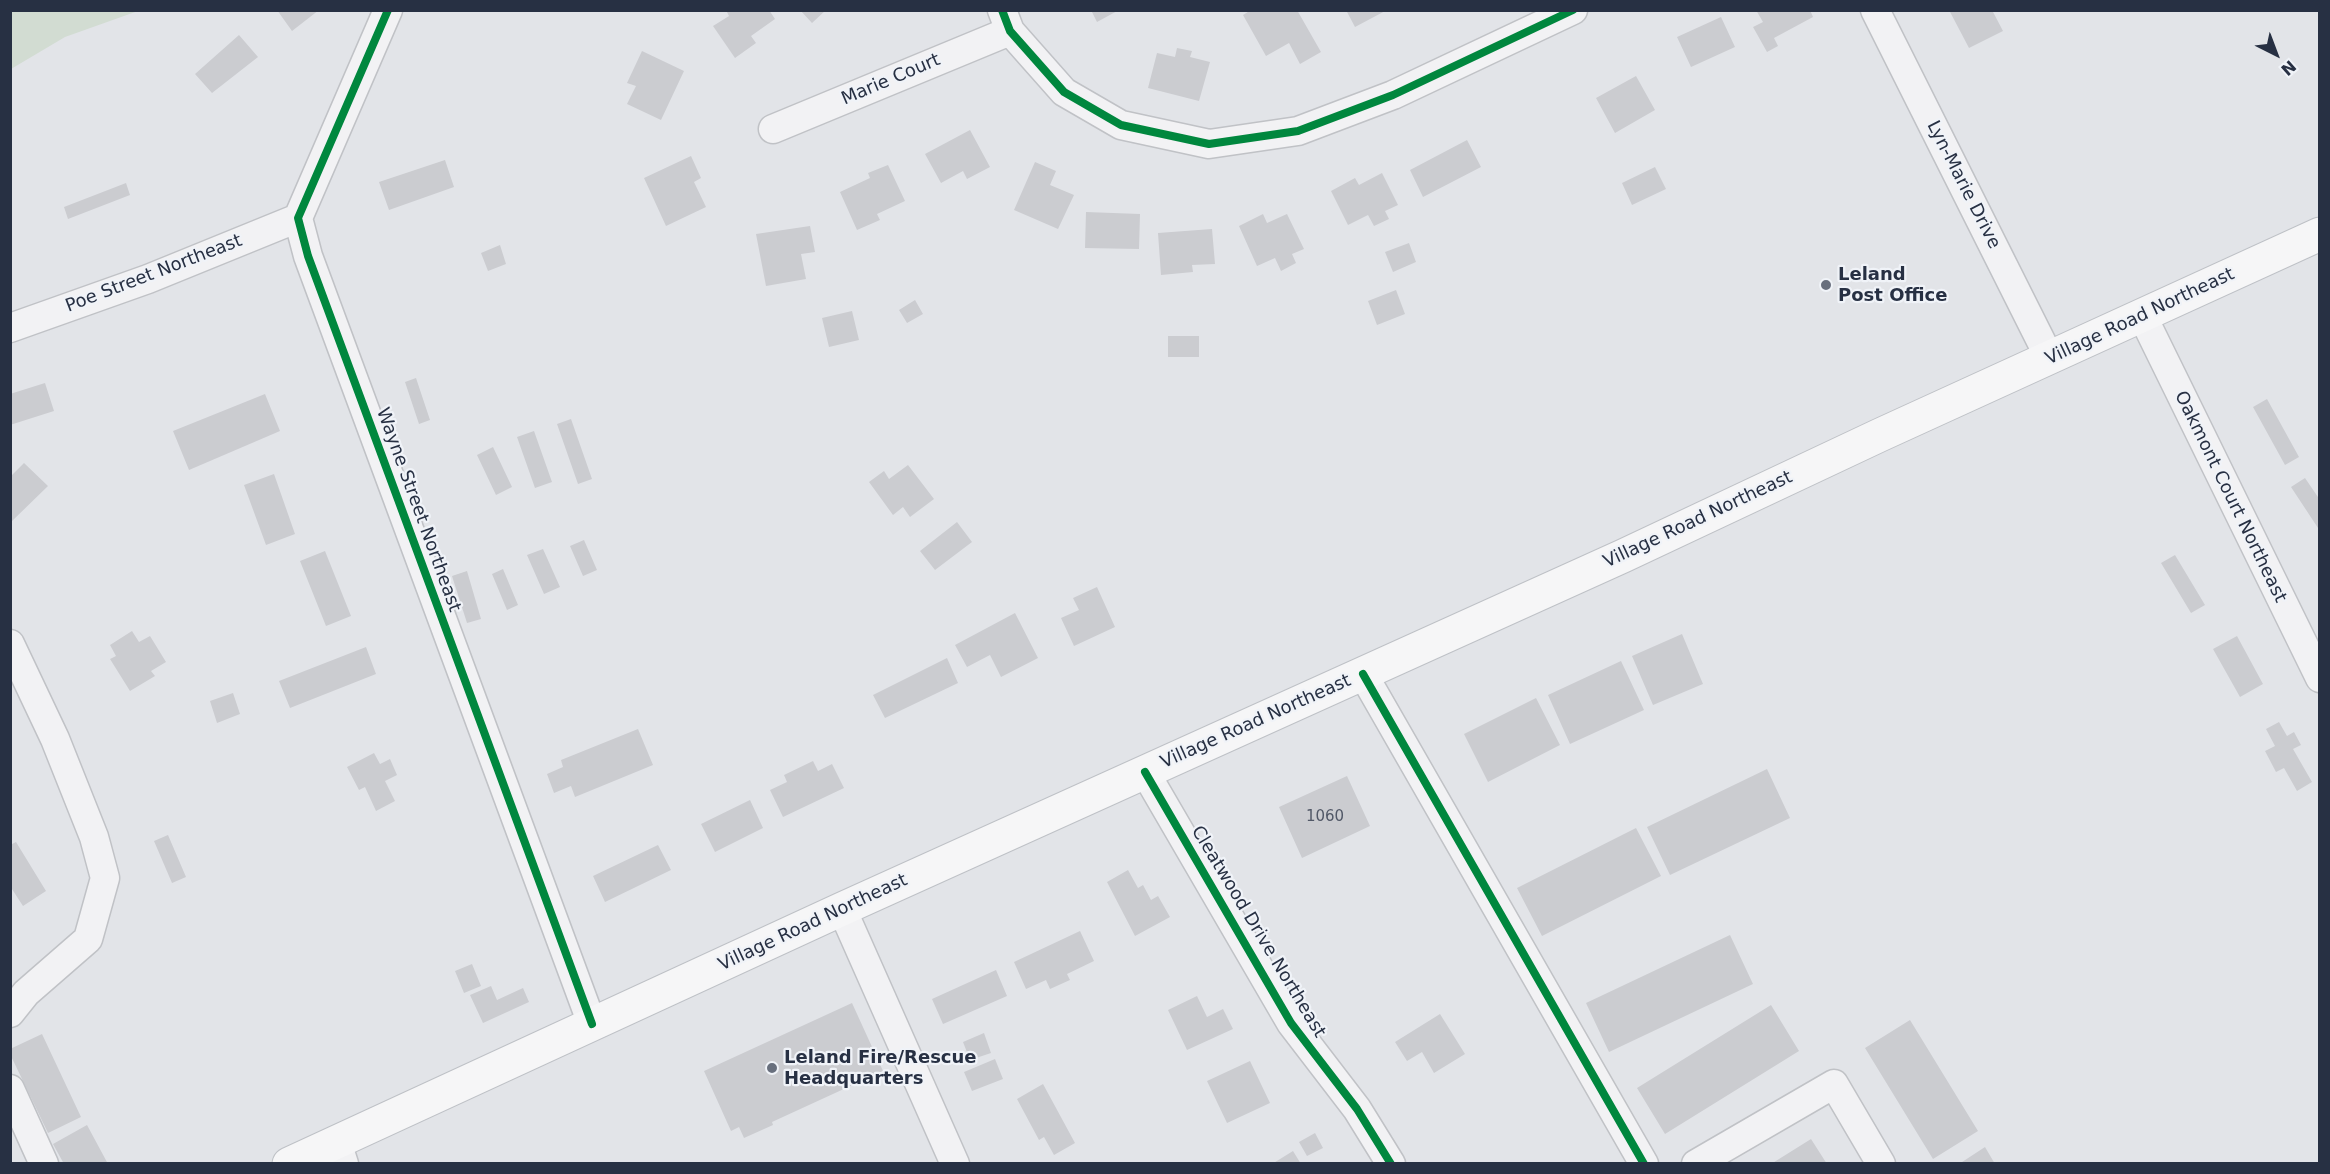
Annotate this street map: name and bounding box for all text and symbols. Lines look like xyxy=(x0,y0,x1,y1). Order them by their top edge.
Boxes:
north arrow xyxy=(2246,24,2306,84)
street label: Marie Court xyxy=(838,50,944,110)
text: N xyxy=(2277,56,2300,79)
street label: Lyn-Marie Drive xyxy=(1921,117,2005,253)
street label: Poe Street Northeast xyxy=(63,230,245,318)
place label: Leland Post Office xyxy=(1838,264,1947,306)
street label: Village Road Northeast xyxy=(2042,264,2238,370)
marker: Leland Post Office xyxy=(1819,278,1833,292)
street label: Oakmont Court Northeast xyxy=(2169,388,2291,606)
street label: Wayne Street Northeast xyxy=(371,405,465,615)
street label: Village Road Northeast xyxy=(1600,467,1796,573)
street label: Village Road Northeast xyxy=(1158,670,1354,774)
house number: 1060 xyxy=(1306,808,1344,826)
street label: Cleatwood Drive Northeast xyxy=(1186,822,1330,1042)
street label: Village Road Northeast xyxy=(715,870,911,976)
place label: Leland Fire/Rescue Headquarters xyxy=(784,1047,977,1090)
marker: Leland Fire/Rescue Headquarters xyxy=(765,1061,779,1075)

